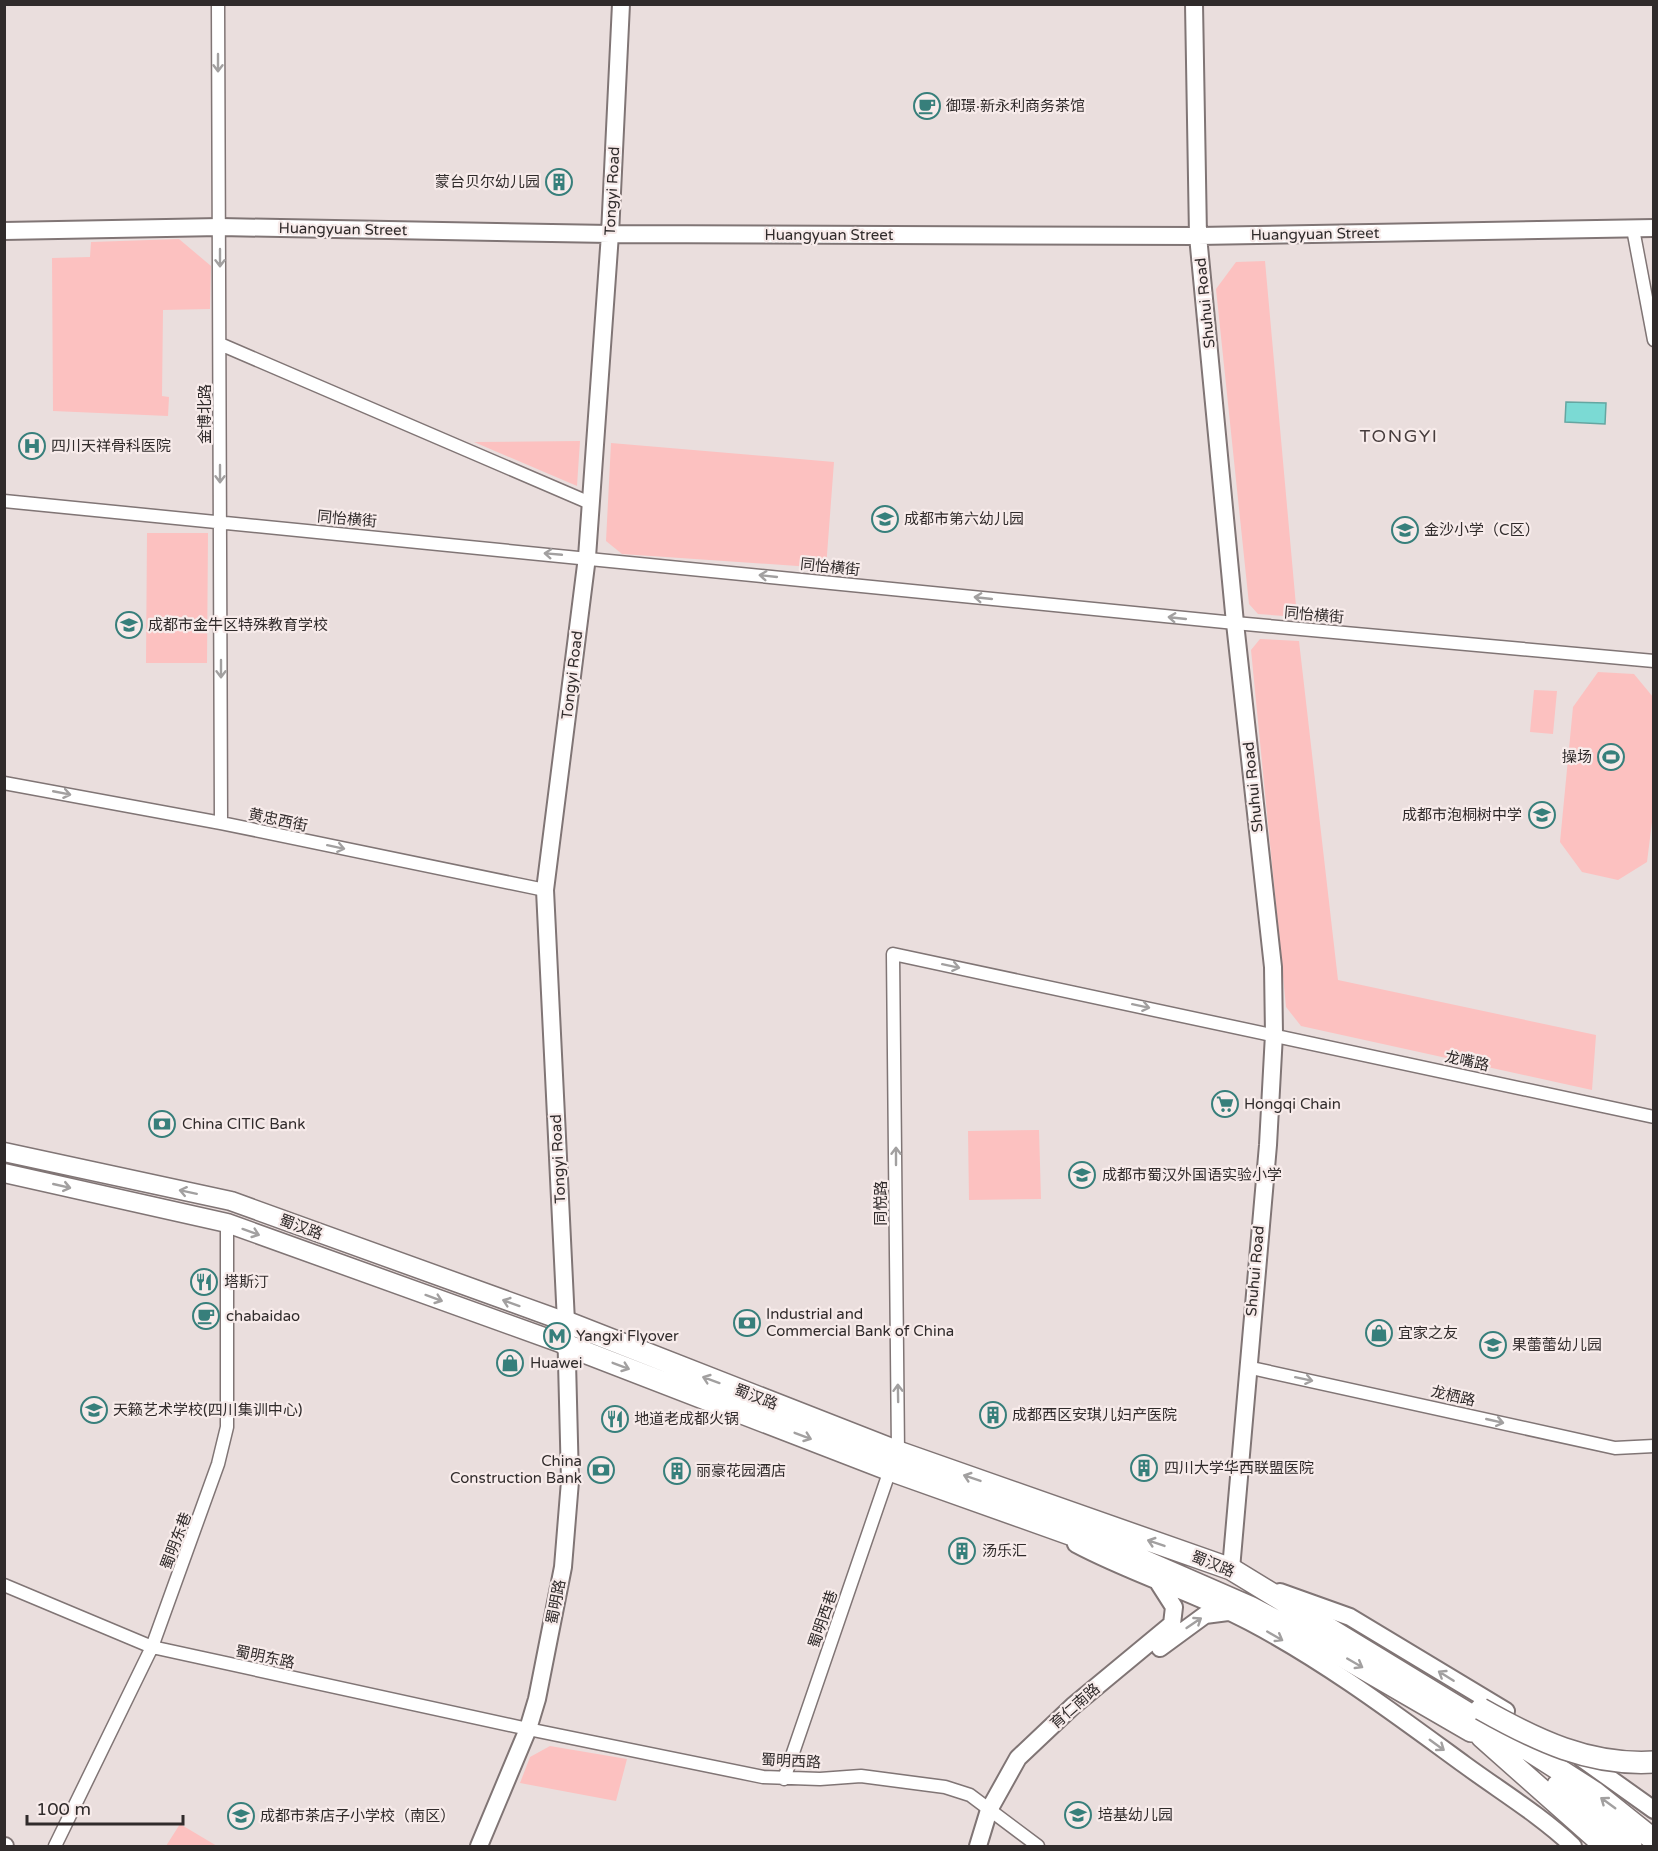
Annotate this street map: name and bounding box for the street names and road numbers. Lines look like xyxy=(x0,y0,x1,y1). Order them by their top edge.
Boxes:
street label: Tongyi Road xyxy=(601,146,623,236)
street label: Huangyuan Street xyxy=(278,219,408,239)
street label: Huangyuan Street xyxy=(1250,224,1380,244)
street label: Huangyuan Street xyxy=(765,226,894,244)
street label: Shuhui Road xyxy=(1191,257,1219,349)
street label: 金博北路 xyxy=(196,384,214,444)
street label: 同怡横街 xyxy=(316,507,378,531)
street label: 同怡横街 xyxy=(799,555,861,579)
street label: 同怡横街 xyxy=(1283,603,1345,627)
street label: Tongyi Road xyxy=(558,630,586,720)
street label: Shuhui Road xyxy=(1239,741,1267,833)
street label: 黄忠西街 xyxy=(247,805,309,835)
street label: 龙嘴路 xyxy=(1443,1048,1491,1074)
street label: Tongyi Road xyxy=(547,1114,569,1204)
street label: 同悦路 xyxy=(872,1180,890,1226)
street label: 蜀汉路 xyxy=(277,1211,325,1243)
street label: Shuhui Road xyxy=(1242,1225,1268,1317)
street label: 蜀汉路 xyxy=(732,1381,780,1413)
street label: 龙栖路 xyxy=(1429,1382,1477,1410)
street label: 蜀明东巷 xyxy=(157,1510,195,1572)
street label: 蜀汉路 xyxy=(1189,1547,1237,1581)
street label: 蜀明路 xyxy=(543,1578,569,1626)
street label: 蜀明西巷 xyxy=(805,1588,841,1650)
street label: 蜀明东路 xyxy=(234,1642,296,1672)
street label: 育仁南路 xyxy=(1046,1680,1104,1732)
street label: 蜀明西路 xyxy=(761,1750,821,1772)

